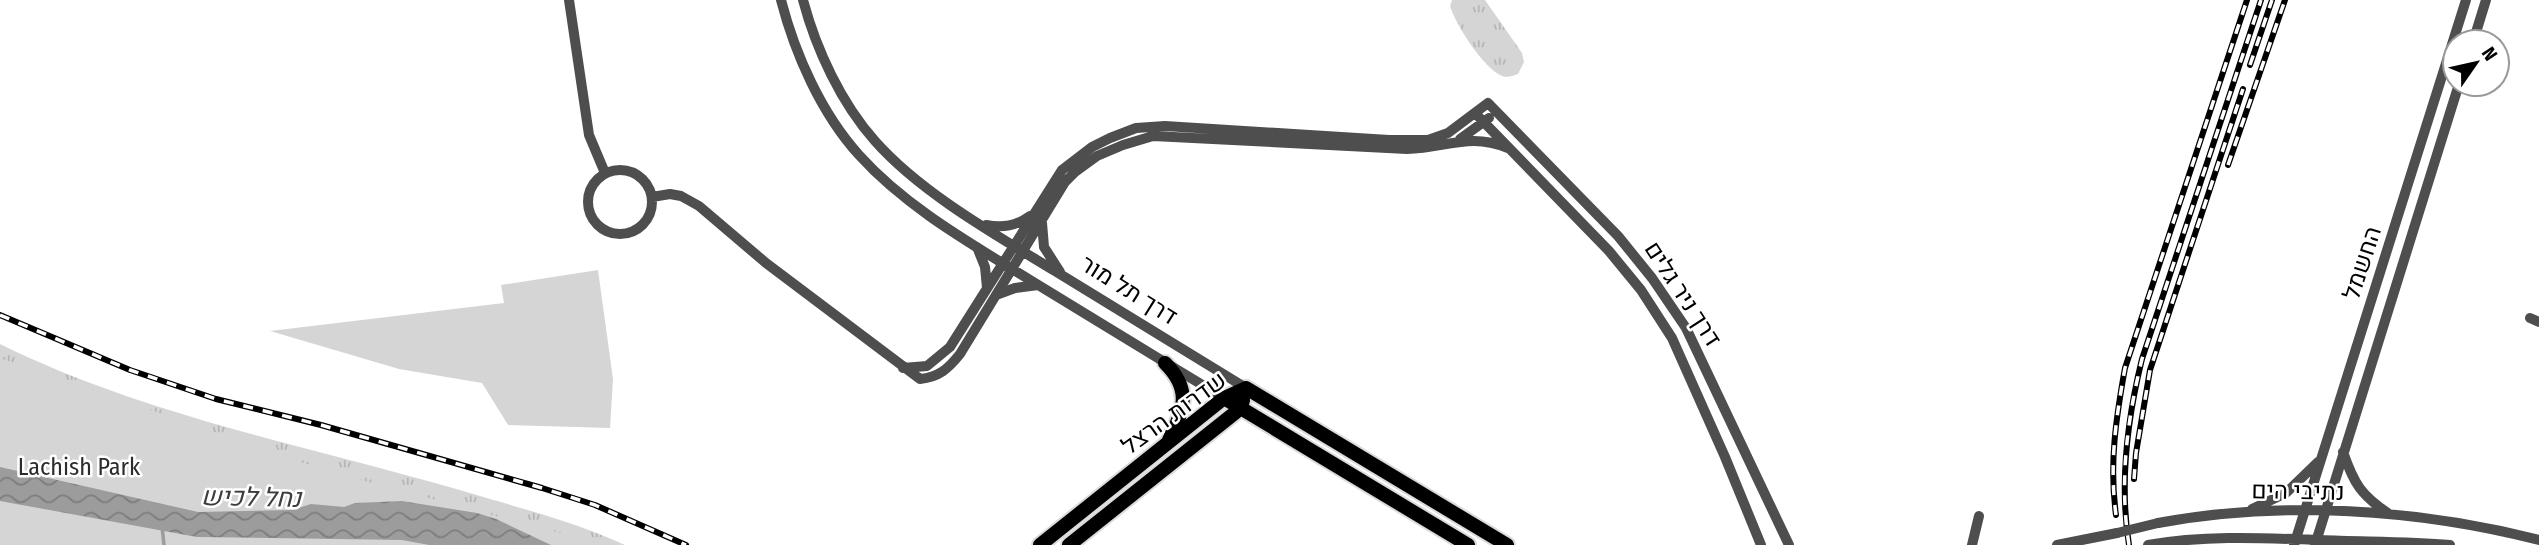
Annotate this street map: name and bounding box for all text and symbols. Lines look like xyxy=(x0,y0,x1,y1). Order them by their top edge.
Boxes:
north arrow xyxy=(2441,28,2511,98)
text: N xyxy=(2477,43,2502,65)
street label: החשמל xyxy=(2337,223,2387,303)
street label: דרך ניר גלים xyxy=(1639,236,1727,352)
street label: דרך תל מור xyxy=(1075,249,1183,331)
street label: שדרות הרצל xyxy=(1116,366,1232,460)
park label: Lachish Park xyxy=(18,453,141,481)
street label: נתיבי הים xyxy=(2251,476,2345,506)
water label: נחל לכיש xyxy=(201,481,303,514)

